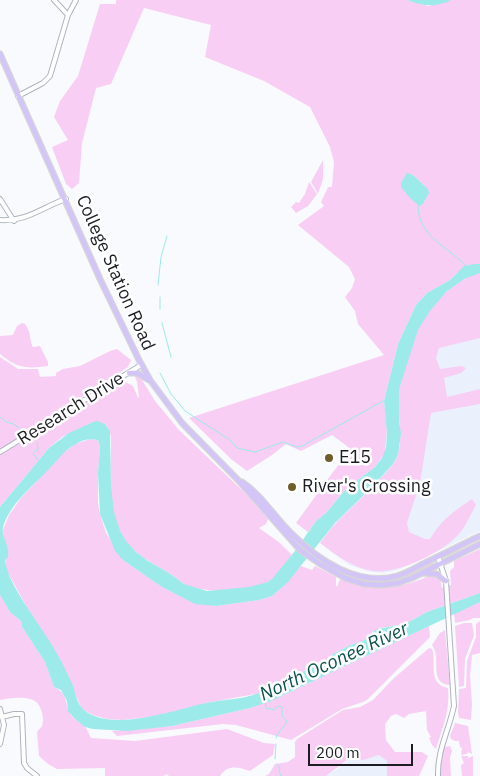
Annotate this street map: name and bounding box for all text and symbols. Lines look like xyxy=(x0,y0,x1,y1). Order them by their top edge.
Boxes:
street label: College Station Road xyxy=(71,192,159,354)
street label: Research Drive xyxy=(14,368,128,450)
place label: E15 xyxy=(339,447,371,469)
marker: E15 xyxy=(323,452,335,464)
place label: River's Crossing xyxy=(302,476,431,498)
marker: River's Crossing xyxy=(286,481,298,493)
water label: North Oconee River xyxy=(256,618,412,706)
scale bar xyxy=(310,734,415,766)
text: 200 m xyxy=(316,743,360,762)

